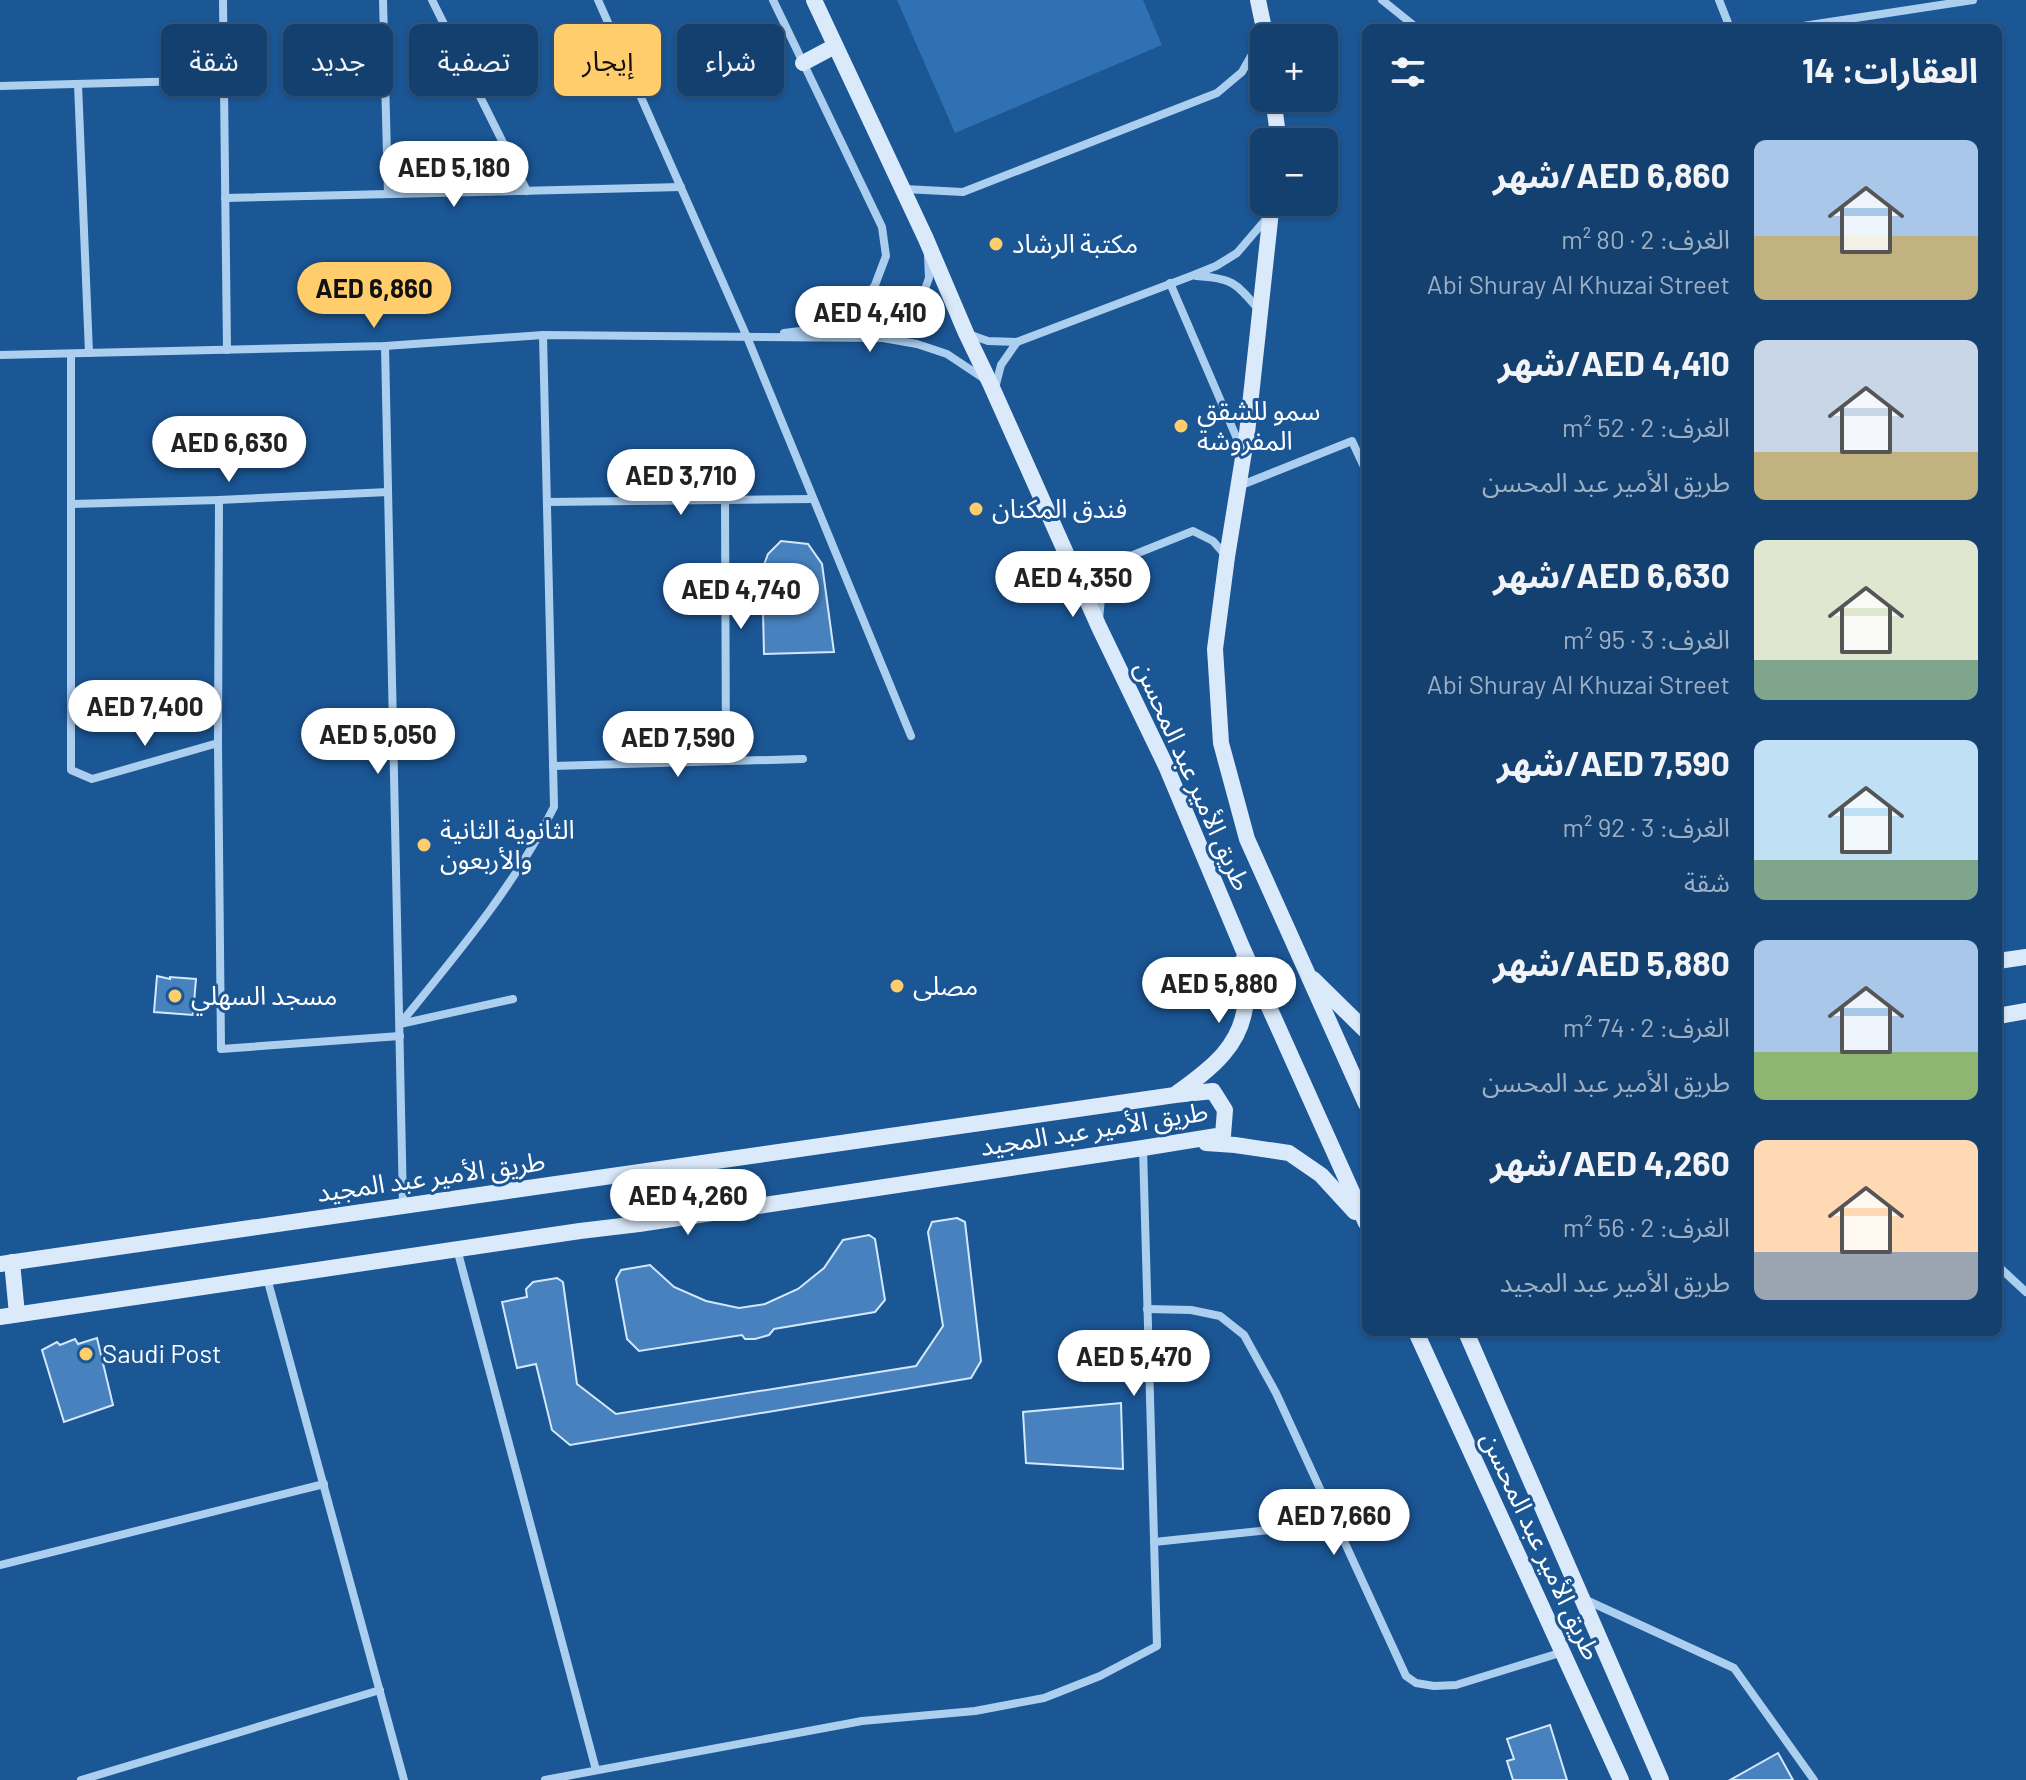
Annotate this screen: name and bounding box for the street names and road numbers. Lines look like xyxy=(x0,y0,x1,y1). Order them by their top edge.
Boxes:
street label: طريق الأمير عبد المحسن xyxy=(1128,656,1259,896)
street label: طريق الأمير عبد المجيد xyxy=(978,1094,1210,1163)
street label: طريق الأمير عبد المجيد xyxy=(315,1144,547,1209)
street label: طريق الأمير عبد المحسن xyxy=(1474,1426,1609,1665)

